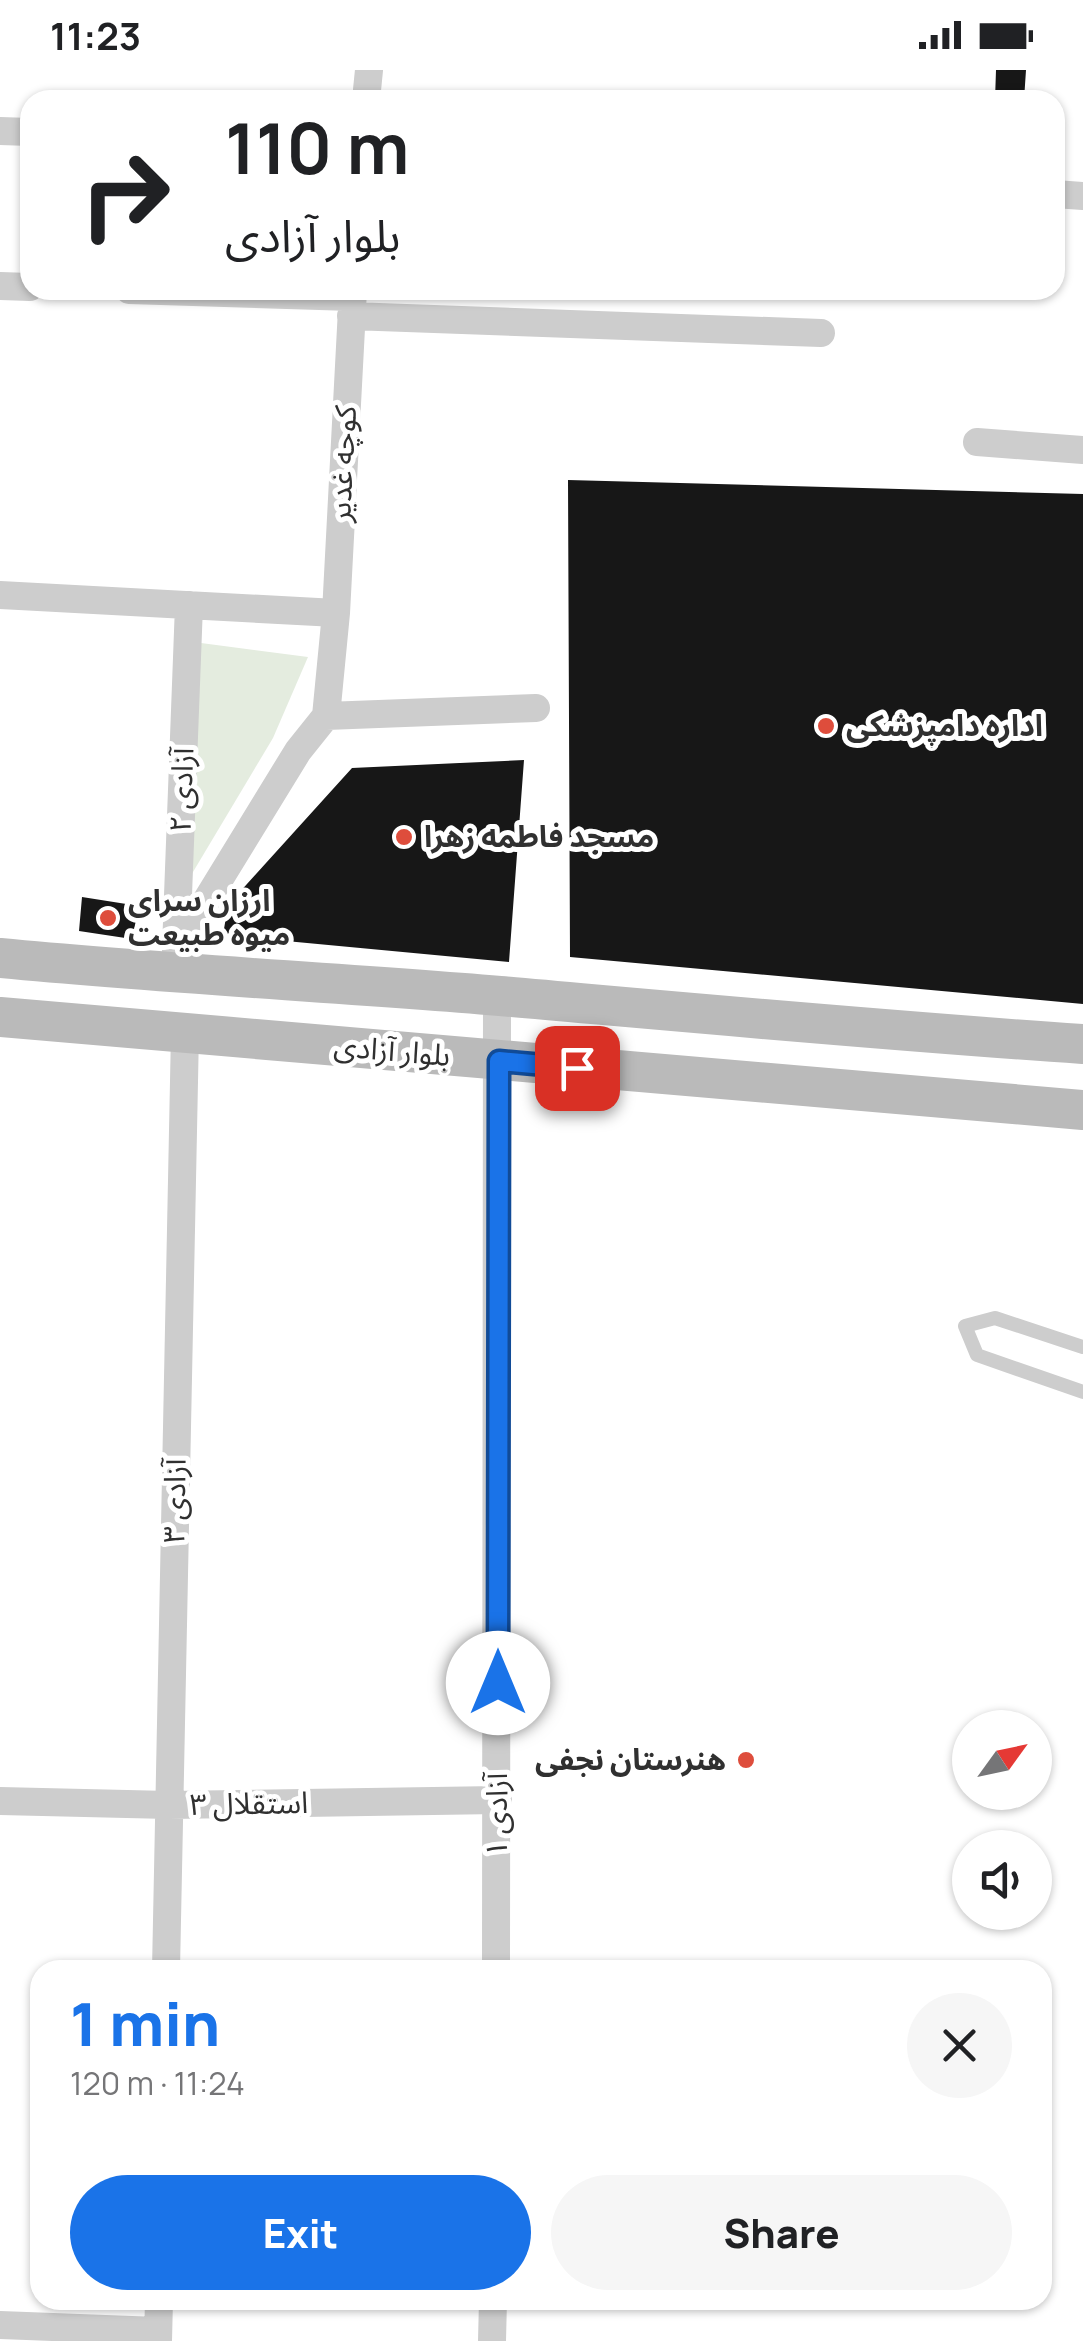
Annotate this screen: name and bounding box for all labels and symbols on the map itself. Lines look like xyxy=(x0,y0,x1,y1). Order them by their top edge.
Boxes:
street label: کوچه غدیر xyxy=(318,404,365,524)
place label: اداره دامپزشکی xyxy=(846,704,1043,746)
marker: اداره دامپزشکی xyxy=(815,715,837,737)
street label: آزادی ۲ xyxy=(159,746,203,833)
place label: مسجد فاطمه زهرا xyxy=(424,815,654,856)
marker: مسجد فاطمه زهرا xyxy=(393,826,415,848)
place label: ارزان سرای میوه طبیعت xyxy=(128,879,290,954)
marker: ارزان سرای میوه طبیعت xyxy=(97,907,119,929)
street label: بلوار آزادی xyxy=(332,1024,452,1075)
pin xyxy=(535,1026,620,1111)
street label: آزادی ۳ xyxy=(152,1457,195,1544)
position arrow xyxy=(446,1631,550,1735)
north arrow xyxy=(952,1710,1052,1810)
place label: هنرستان نجفی xyxy=(535,1738,726,1779)
marker: هنرستان نجفی xyxy=(735,1749,757,1771)
street label: آزادی ۱ xyxy=(475,1771,516,1857)
street label: استقلال ۳ xyxy=(189,1781,309,1824)

